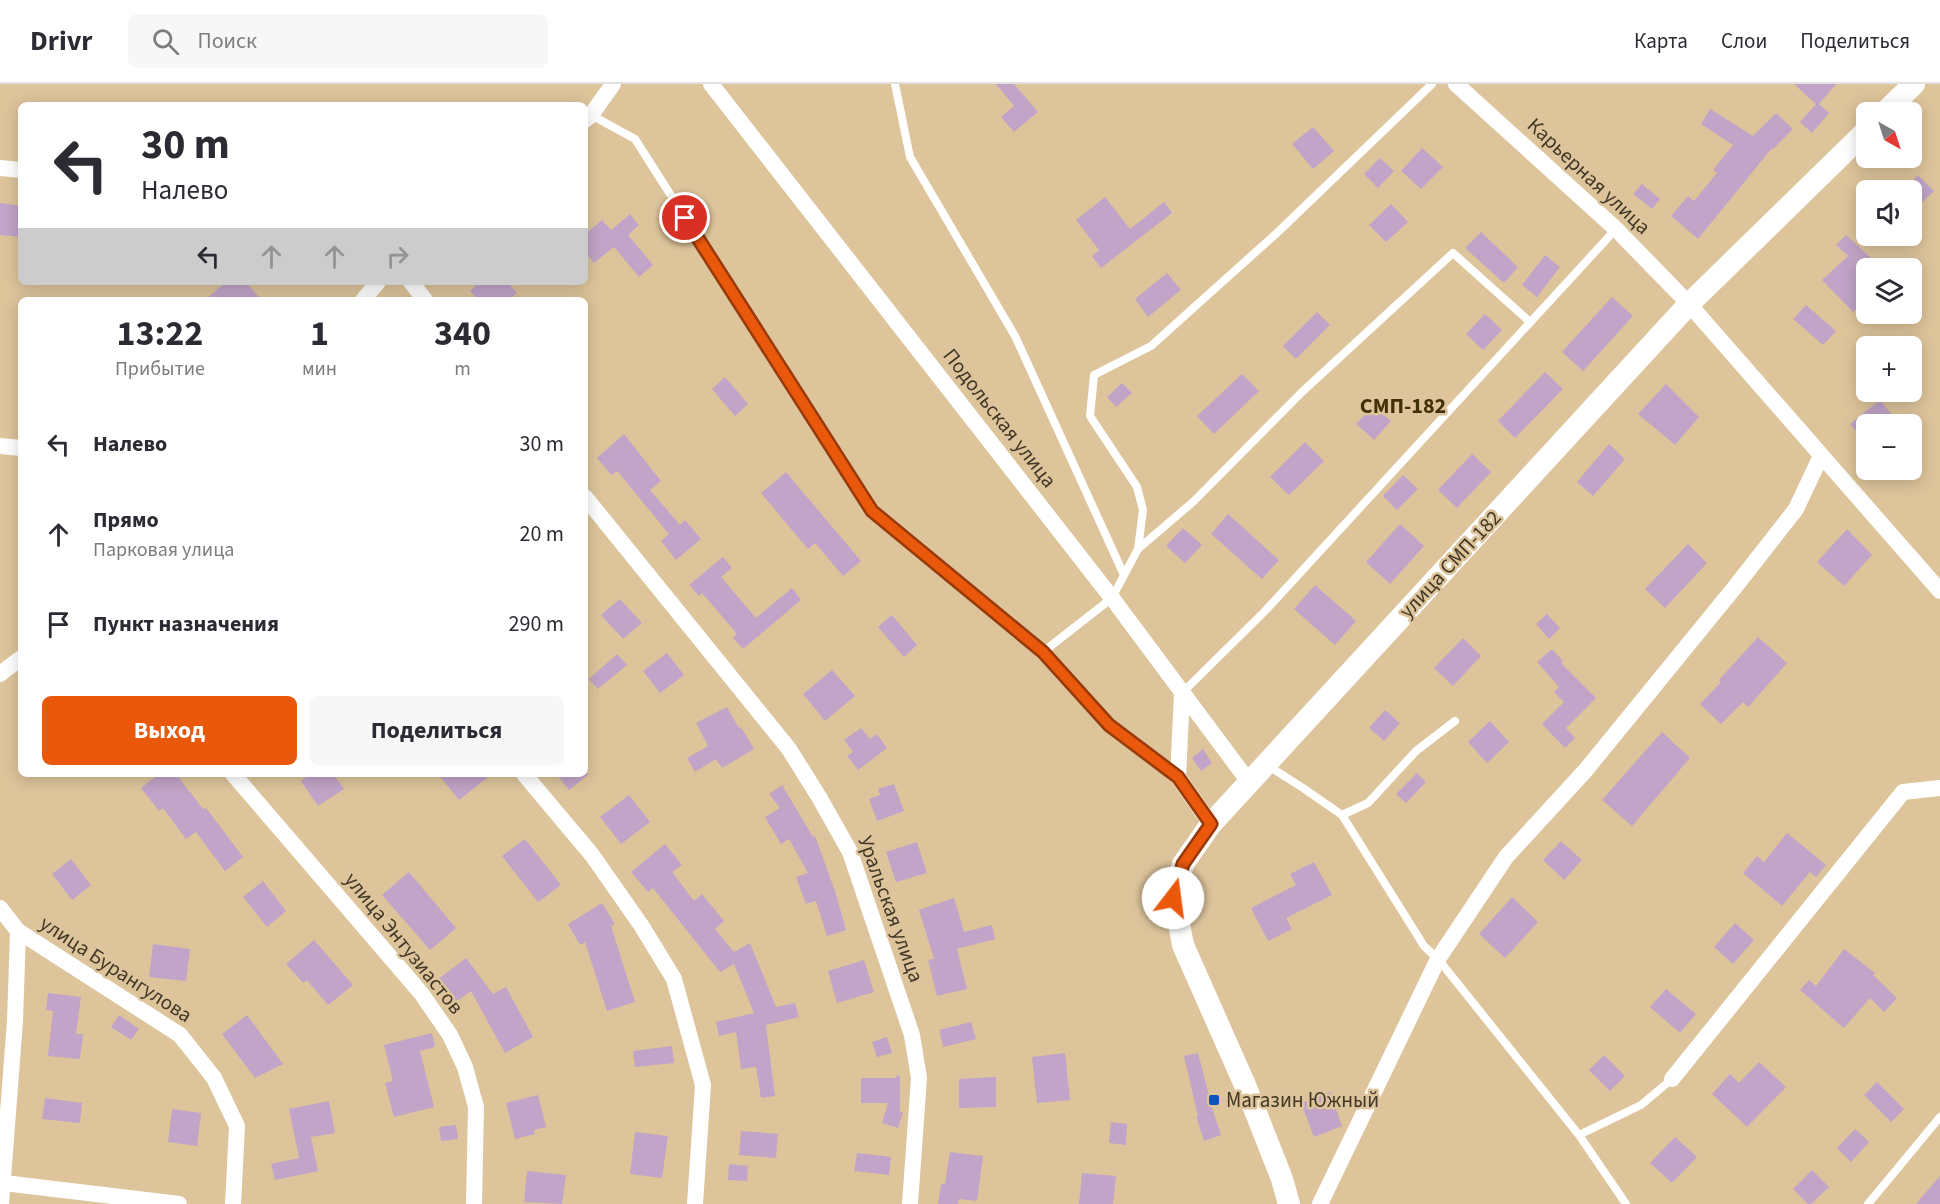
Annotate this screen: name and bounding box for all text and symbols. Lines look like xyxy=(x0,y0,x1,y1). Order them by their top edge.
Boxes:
search box xyxy=(128,14,548,68)
text: Drivr xyxy=(30,21,92,61)
icon: search xyxy=(149,25,182,58)
text: Поиск xyxy=(197,25,257,57)
text: Карта xyxy=(1634,26,1688,56)
text: Слои xyxy=(1721,26,1767,56)
text: Поделиться xyxy=(1800,26,1910,56)
north arrow xyxy=(1856,102,1922,168)
map controls xyxy=(1856,102,1922,480)
street label: Карьерная улица xyxy=(1521,111,1657,241)
text: 30 m xyxy=(141,115,230,175)
icon: left xyxy=(42,126,120,204)
text: Налево xyxy=(141,171,228,210)
button: sound xyxy=(1856,180,1922,246)
pin xyxy=(659,192,710,243)
icon: arrive xyxy=(668,201,701,234)
icon: left xyxy=(192,240,225,273)
icon: ahead xyxy=(255,240,288,273)
icon: ahead xyxy=(318,240,351,273)
icon: right xyxy=(381,240,414,273)
button: layers xyxy=(1856,258,1922,324)
text: 13:22 xyxy=(117,308,203,359)
text: 1 xyxy=(310,308,329,359)
text: 340 xyxy=(434,308,491,359)
button: + xyxy=(1856,336,1922,402)
street label: Подольская улица xyxy=(936,342,1064,494)
text: Прибытие xyxy=(115,355,205,383)
text: мин xyxy=(302,355,337,383)
text: m xyxy=(454,355,471,383)
district label: СМП-182 xyxy=(1360,390,1446,422)
button: − xyxy=(1856,414,1922,480)
icon: left xyxy=(42,428,75,461)
text: Налево xyxy=(93,428,167,460)
text: 30 m xyxy=(519,428,564,460)
street label: улица СМП-182 xyxy=(1392,503,1508,625)
text: Прямо xyxy=(93,504,159,536)
icon: ahead xyxy=(42,518,75,551)
text: 20 m xyxy=(519,518,564,550)
text: Парковая улица xyxy=(93,536,234,564)
icon: arrive xyxy=(42,608,75,641)
text: Пункт назначения xyxy=(93,608,279,640)
text: 290 m xyxy=(509,608,564,640)
button: Выход xyxy=(42,696,297,765)
button: Поделиться xyxy=(309,696,564,765)
street label: Уральская улица xyxy=(851,832,931,986)
street label: улица Энтузиастов xyxy=(337,866,471,1020)
position arrow xyxy=(1141,866,1205,930)
street label: улица Бурангулова xyxy=(34,908,198,1030)
place label: Магазин Южный xyxy=(1226,1085,1379,1115)
marker: Магазин Южный xyxy=(1207,1093,1221,1107)

